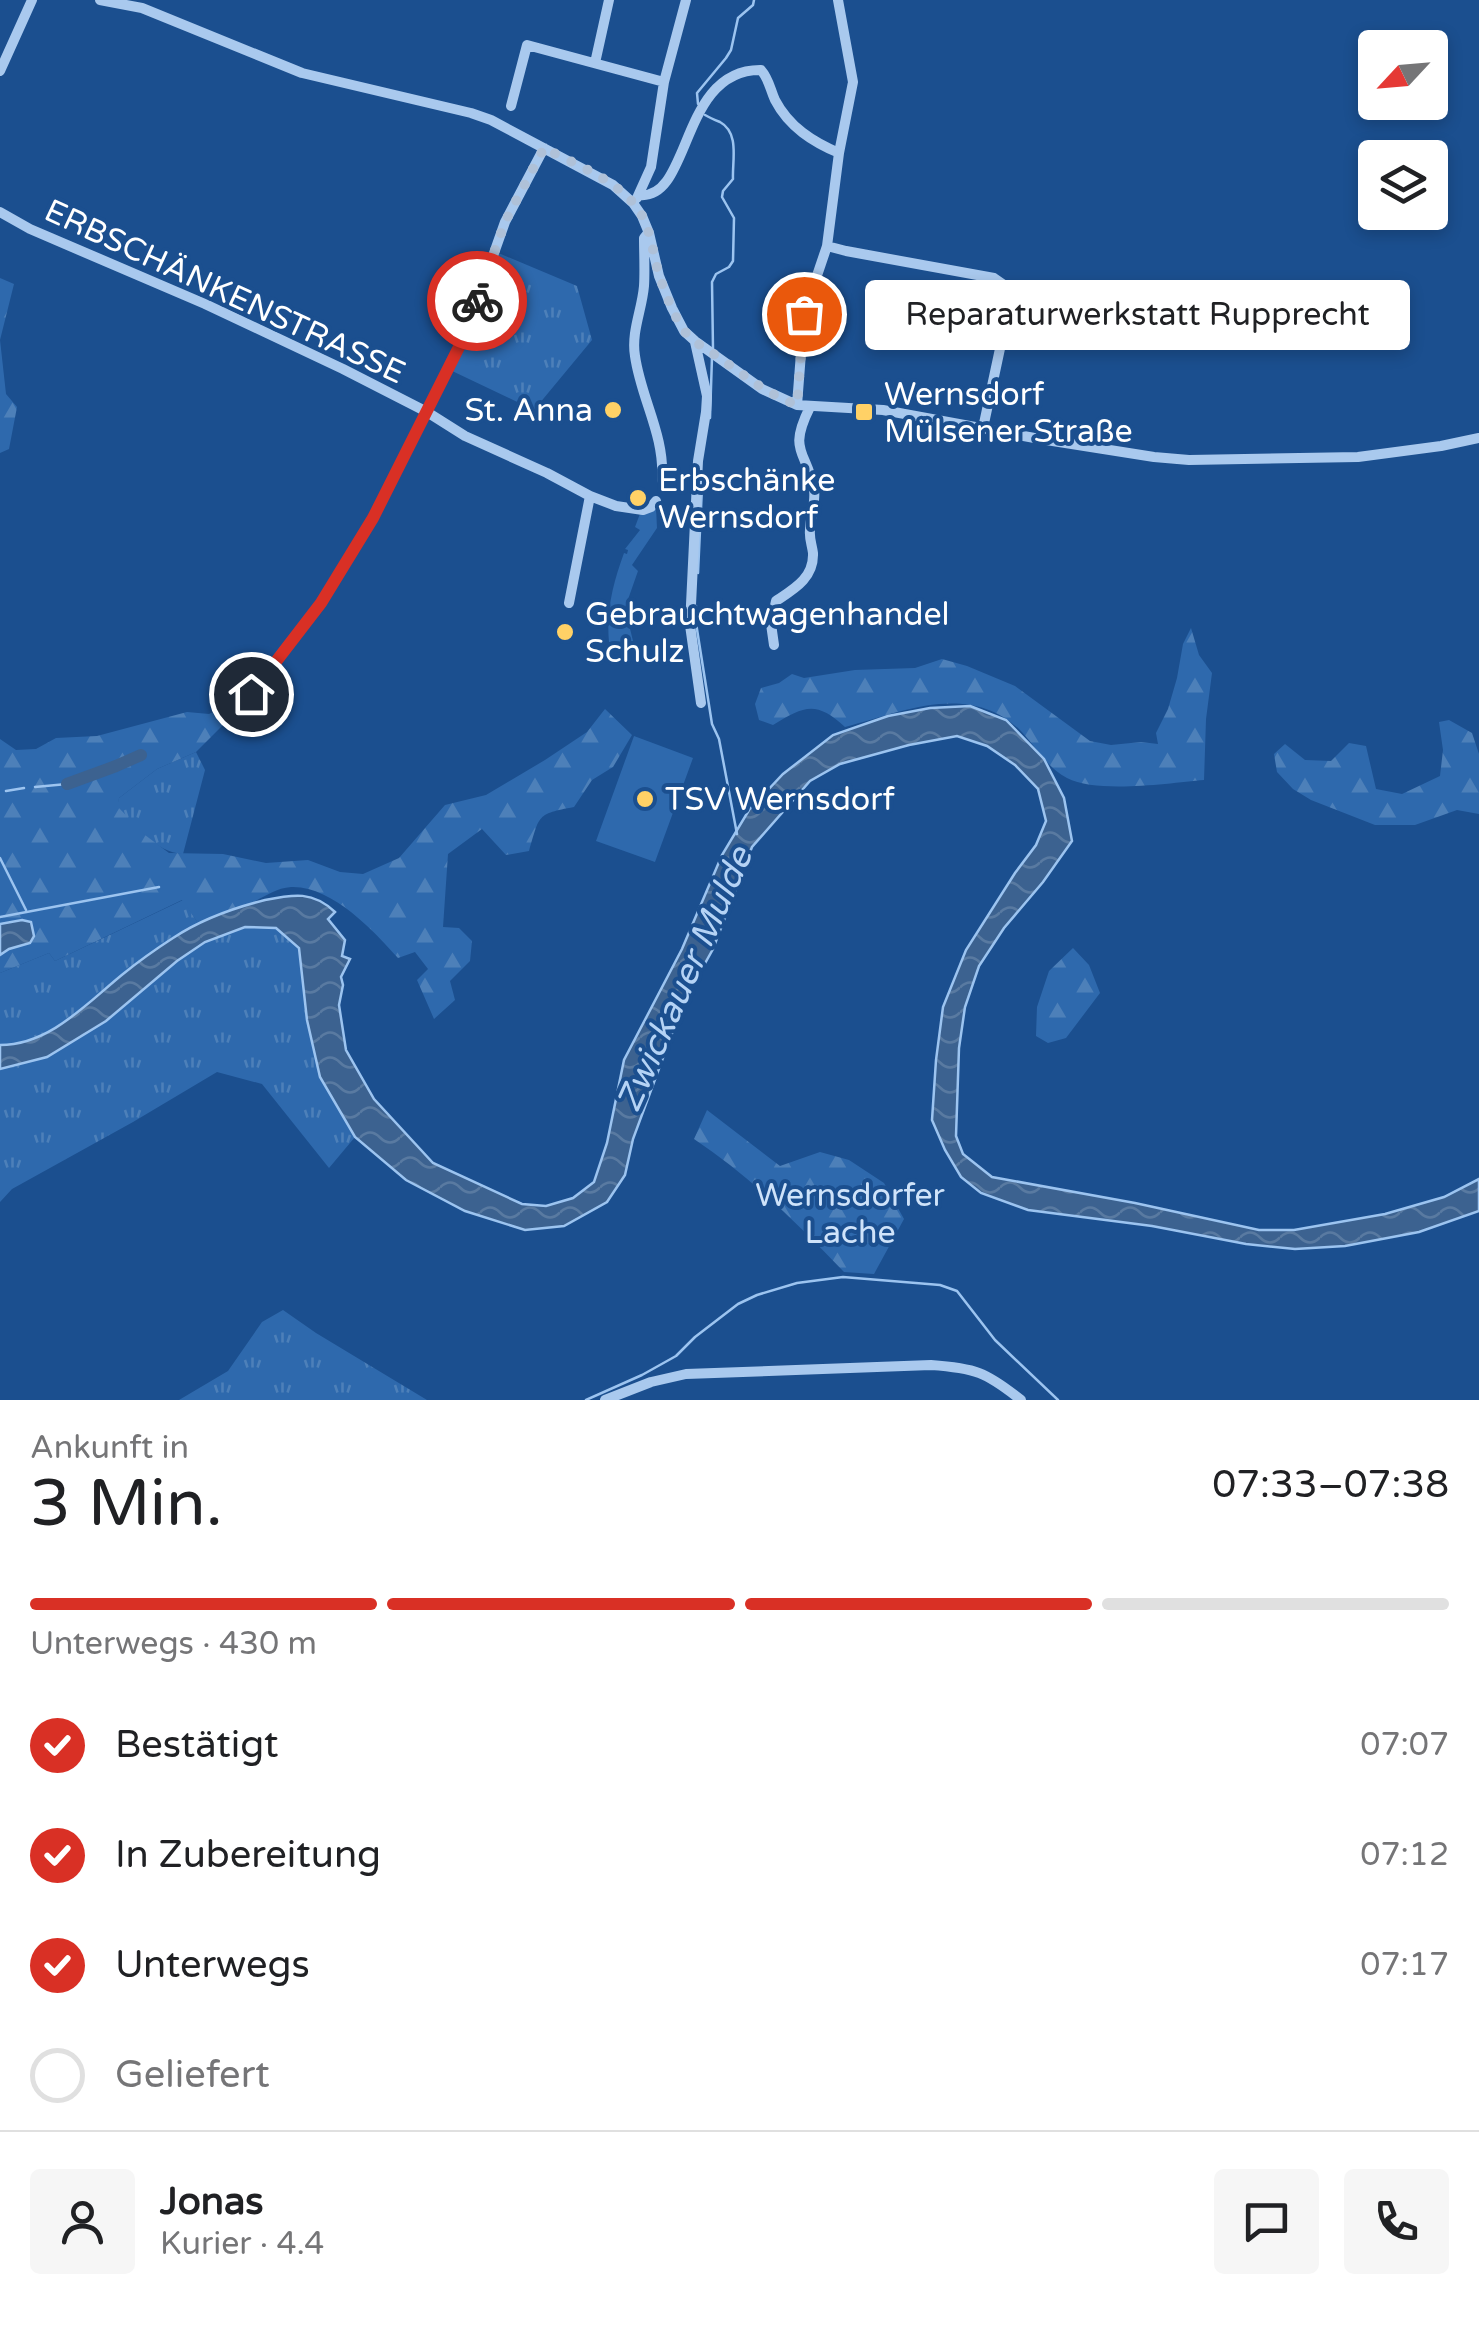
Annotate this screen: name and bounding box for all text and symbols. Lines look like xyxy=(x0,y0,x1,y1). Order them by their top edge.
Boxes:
north arrow xyxy=(1358,30,1448,120)
map controls xyxy=(1358,30,1448,230)
button: layers xyxy=(1358,140,1448,230)
street label: ERBSCHÄNKENSTRASSE xyxy=(38,192,411,392)
courier xyxy=(427,251,527,351)
pin xyxy=(762,272,847,357)
icon: bike xyxy=(450,274,505,329)
callout: Reparaturwerkstatt Rupprecht xyxy=(864,279,1409,349)
icon: bag xyxy=(777,287,832,342)
text: Reparaturwerkstatt Rupprecht xyxy=(905,296,1370,334)
place label: Wernsdorf Mülsener Straße xyxy=(884,376,1133,451)
place label: St. Anna xyxy=(464,392,593,430)
marker: St. Anna xyxy=(602,399,624,421)
marker: Wernsdorf Mülsener Straße xyxy=(853,401,875,423)
place label: Erbschänke Wernsdorf xyxy=(658,462,835,537)
marker: Erbschänke Wernsdorf xyxy=(627,487,649,509)
place label: Gebrauchtwagenhandel Schulz xyxy=(585,596,950,671)
marker: Gebrauchtwagenhandel Schulz xyxy=(554,621,576,643)
pin xyxy=(209,652,294,737)
icon: home xyxy=(224,667,279,722)
place label: TSV Wernsdorf xyxy=(665,781,896,819)
marker: TSV Wernsdorf xyxy=(634,788,656,810)
water label: Zwickauer Mulde xyxy=(608,839,763,1118)
park label: Wernsdorfer Lache xyxy=(755,1177,946,1252)
text: Ankunft in xyxy=(30,1429,189,1467)
text: 07:33–07:38 xyxy=(1212,1462,1449,1508)
text: 3 Min. xyxy=(30,1465,223,1544)
text: Unterwegs · 430 m xyxy=(30,1625,317,1663)
icon: check xyxy=(30,1718,85,1773)
text: Bestätigt xyxy=(115,1722,279,1768)
text: 07:07 xyxy=(1360,1726,1449,1764)
icon: check xyxy=(30,1828,85,1883)
text: In Zubereitung xyxy=(115,1832,381,1878)
text: 07:12 xyxy=(1360,1836,1449,1874)
icon: check xyxy=(30,1938,85,1993)
text: Unterwegs xyxy=(115,1942,310,1988)
text: 07:17 xyxy=(1360,1946,1449,1984)
text: Geliefert xyxy=(115,2052,270,2098)
button: person xyxy=(30,2169,135,2274)
button: chat xyxy=(1214,2169,1319,2274)
button: phone xyxy=(1344,2169,1449,2274)
text: Jonas xyxy=(160,2179,264,2225)
text: Kurier · 4.4 xyxy=(160,2225,324,2263)

